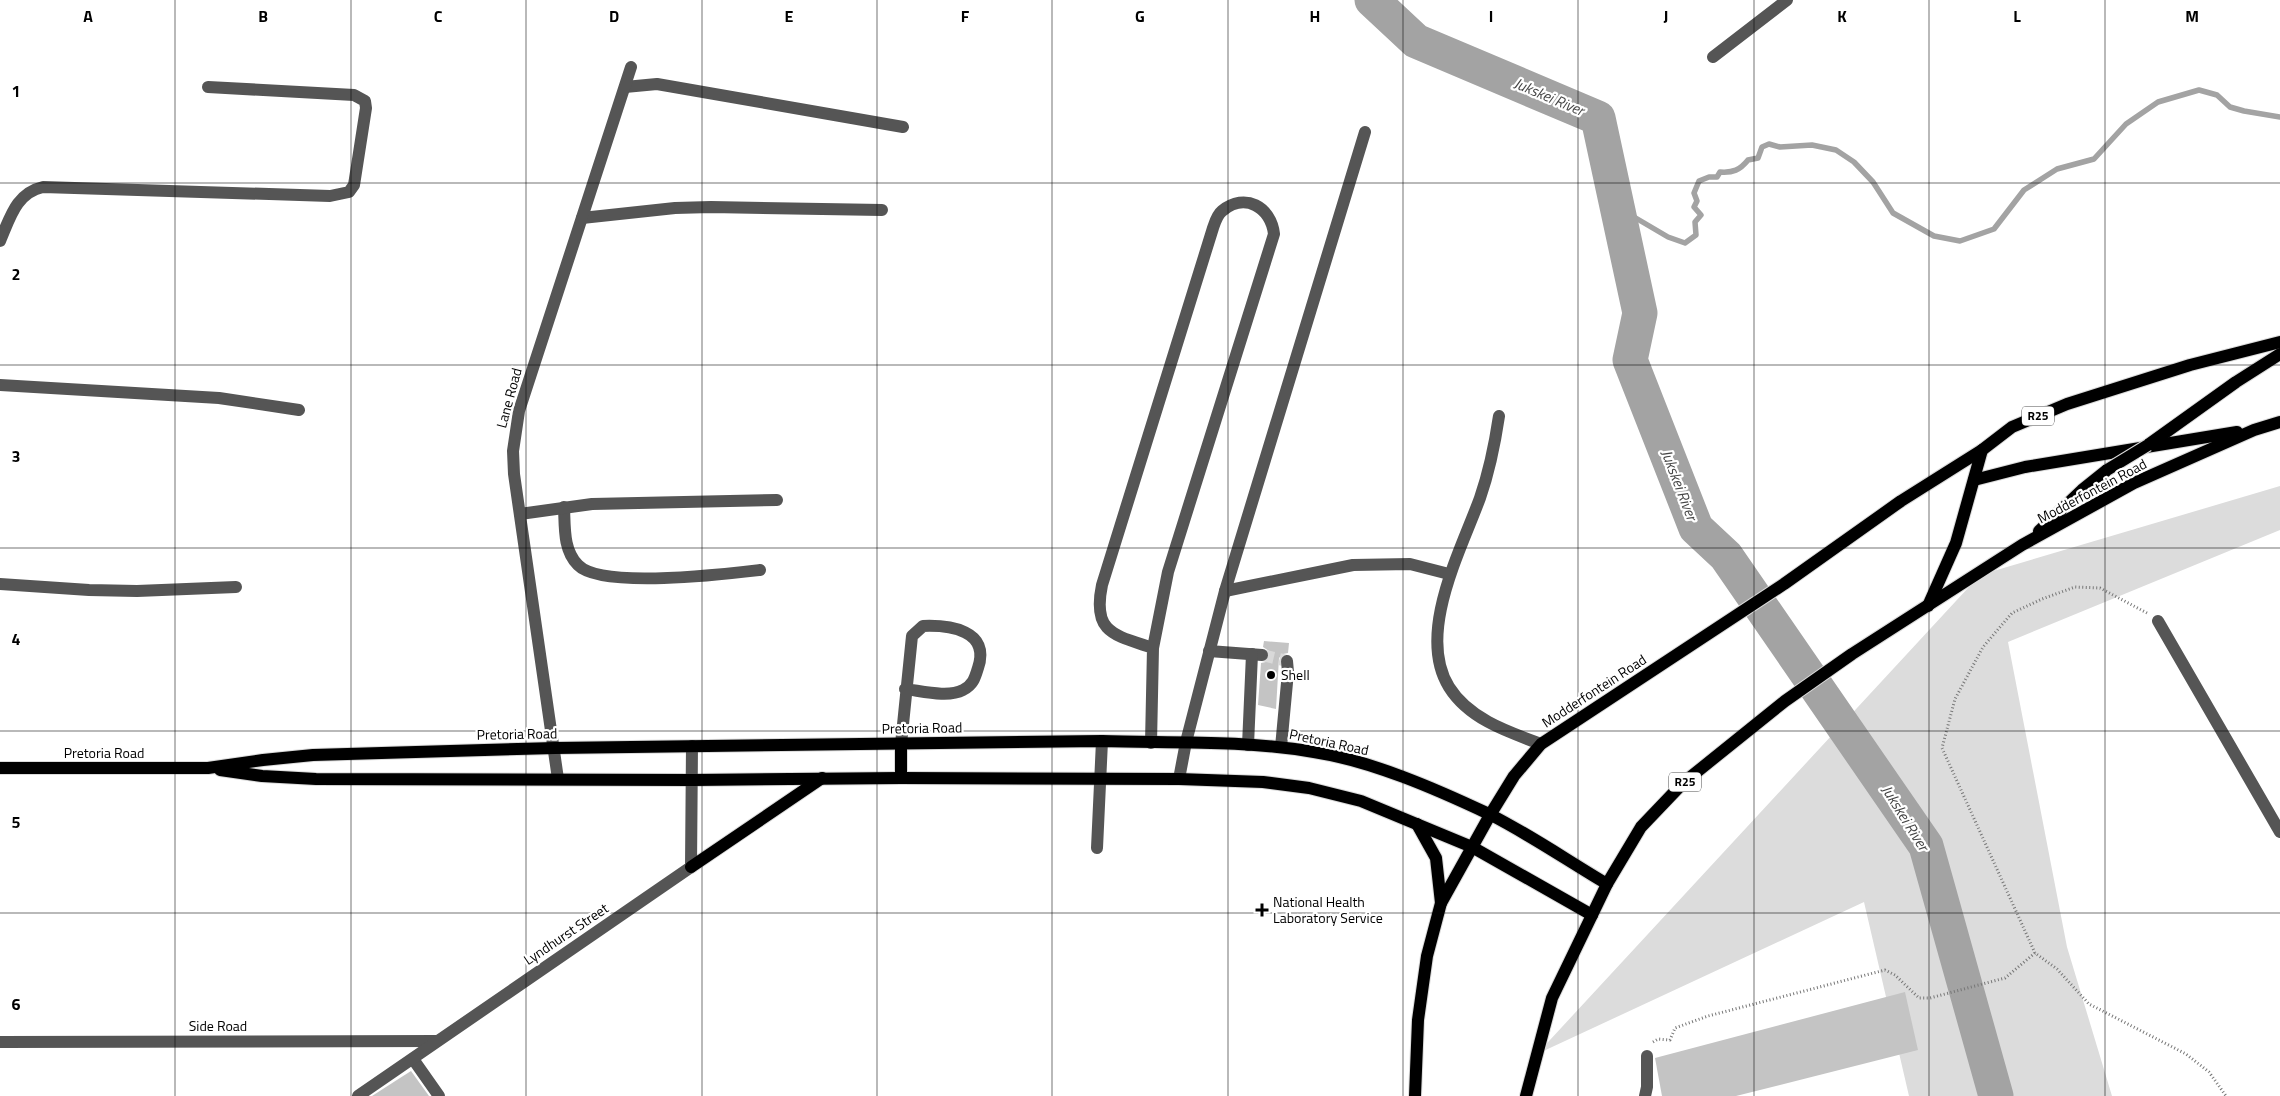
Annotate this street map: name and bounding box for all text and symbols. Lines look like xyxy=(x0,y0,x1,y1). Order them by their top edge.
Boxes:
text: A xyxy=(83,4,93,28)
text: B xyxy=(258,4,268,28)
text: C xyxy=(434,4,443,28)
text: D xyxy=(609,4,619,28)
text: E xyxy=(785,4,794,28)
text: F xyxy=(961,4,970,28)
text: G xyxy=(1135,4,1145,28)
text: H xyxy=(1310,4,1320,28)
text: I xyxy=(1489,4,1493,28)
text: J xyxy=(1664,4,1668,28)
text: K xyxy=(1837,4,1847,28)
text: L xyxy=(2013,4,2021,28)
text: M xyxy=(2185,4,2199,28)
water label: Jukskei River xyxy=(1511,71,1590,122)
text: 1 xyxy=(12,79,20,103)
text: 2 xyxy=(12,262,20,286)
street label: Lane Road xyxy=(490,365,527,430)
road number: R25 xyxy=(2022,406,2054,426)
text: 3 xyxy=(12,444,20,468)
water label: Jukskei River xyxy=(1655,446,1704,526)
street label: Modderfontein Road xyxy=(2033,453,2150,528)
text: 4 xyxy=(12,627,21,651)
street label: Modderfontein Road xyxy=(1537,649,1650,732)
place label: Shell xyxy=(1281,664,1310,685)
marker: Shell xyxy=(1265,669,1277,681)
street label: Pretoria Road xyxy=(881,716,962,739)
street label: Pretoria Road xyxy=(476,722,557,745)
street label: Pretoria Road xyxy=(1287,723,1371,760)
street label: Pretoria Road xyxy=(64,742,144,763)
road number: R25 xyxy=(1669,772,1701,792)
water label: Jukskei River xyxy=(1876,780,1936,857)
text: 5 xyxy=(12,810,21,834)
place label: National Health Laboratory Service xyxy=(1273,891,1383,928)
street label: Lyndhurst Street xyxy=(519,897,612,970)
marker: National Health Laboratory Service xyxy=(1255,903,1269,917)
text: 6 xyxy=(12,992,21,1016)
street label: Side Road xyxy=(189,1015,247,1036)

